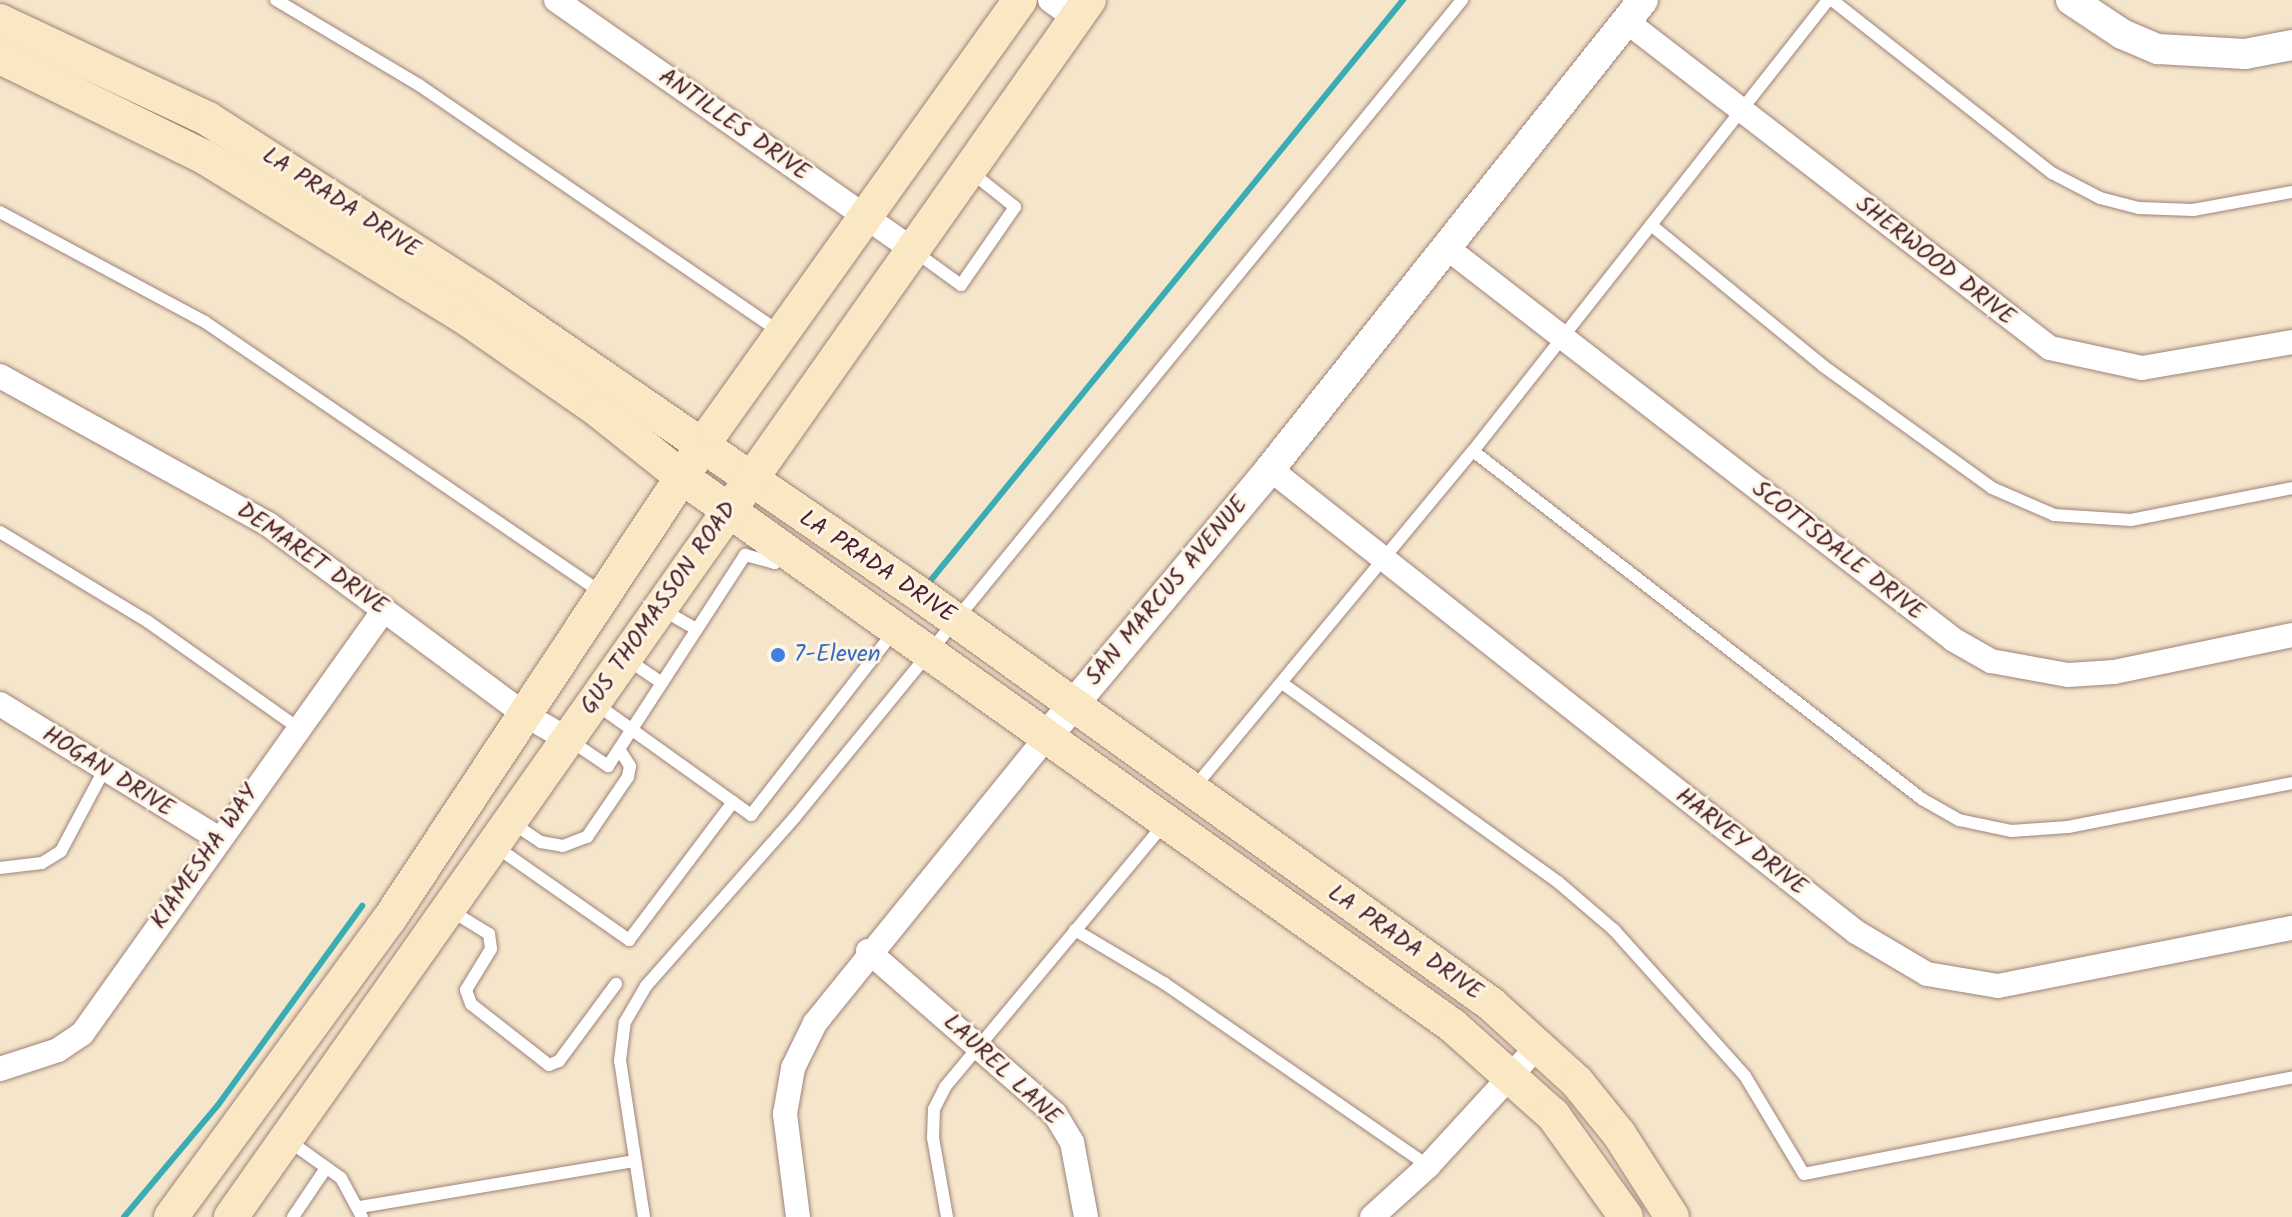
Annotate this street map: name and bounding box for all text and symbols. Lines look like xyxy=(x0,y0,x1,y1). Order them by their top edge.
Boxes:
street label: ANTILLES DRIVE xyxy=(653,62,815,188)
street label: LA PRADA DRIVE xyxy=(257,141,425,265)
street label: SHERWOOD DRIVE xyxy=(1850,190,2020,332)
street label: SCOTTSDALE DRIVE xyxy=(1746,475,1930,627)
street label: SAN MARCUS AVENUE xyxy=(1080,491,1254,691)
street label: DEMARET DRIVE xyxy=(231,496,393,622)
street label: GUS THOMASSON ROAD xyxy=(575,496,743,720)
street label: LA PRADA DRIVE xyxy=(793,504,961,630)
place label: 7-Eleven xyxy=(794,641,881,669)
marker: 7-Eleven xyxy=(769,646,787,664)
street label: HOGAN DRIVE xyxy=(37,720,179,824)
street label: KIAMESHA WAY xyxy=(145,779,265,935)
street label: HARVEY DRIVE xyxy=(1670,782,1812,902)
street label: LA PRADA DRIVE xyxy=(1322,879,1488,1007)
street label: LAUREL LANE xyxy=(937,1008,1067,1132)

